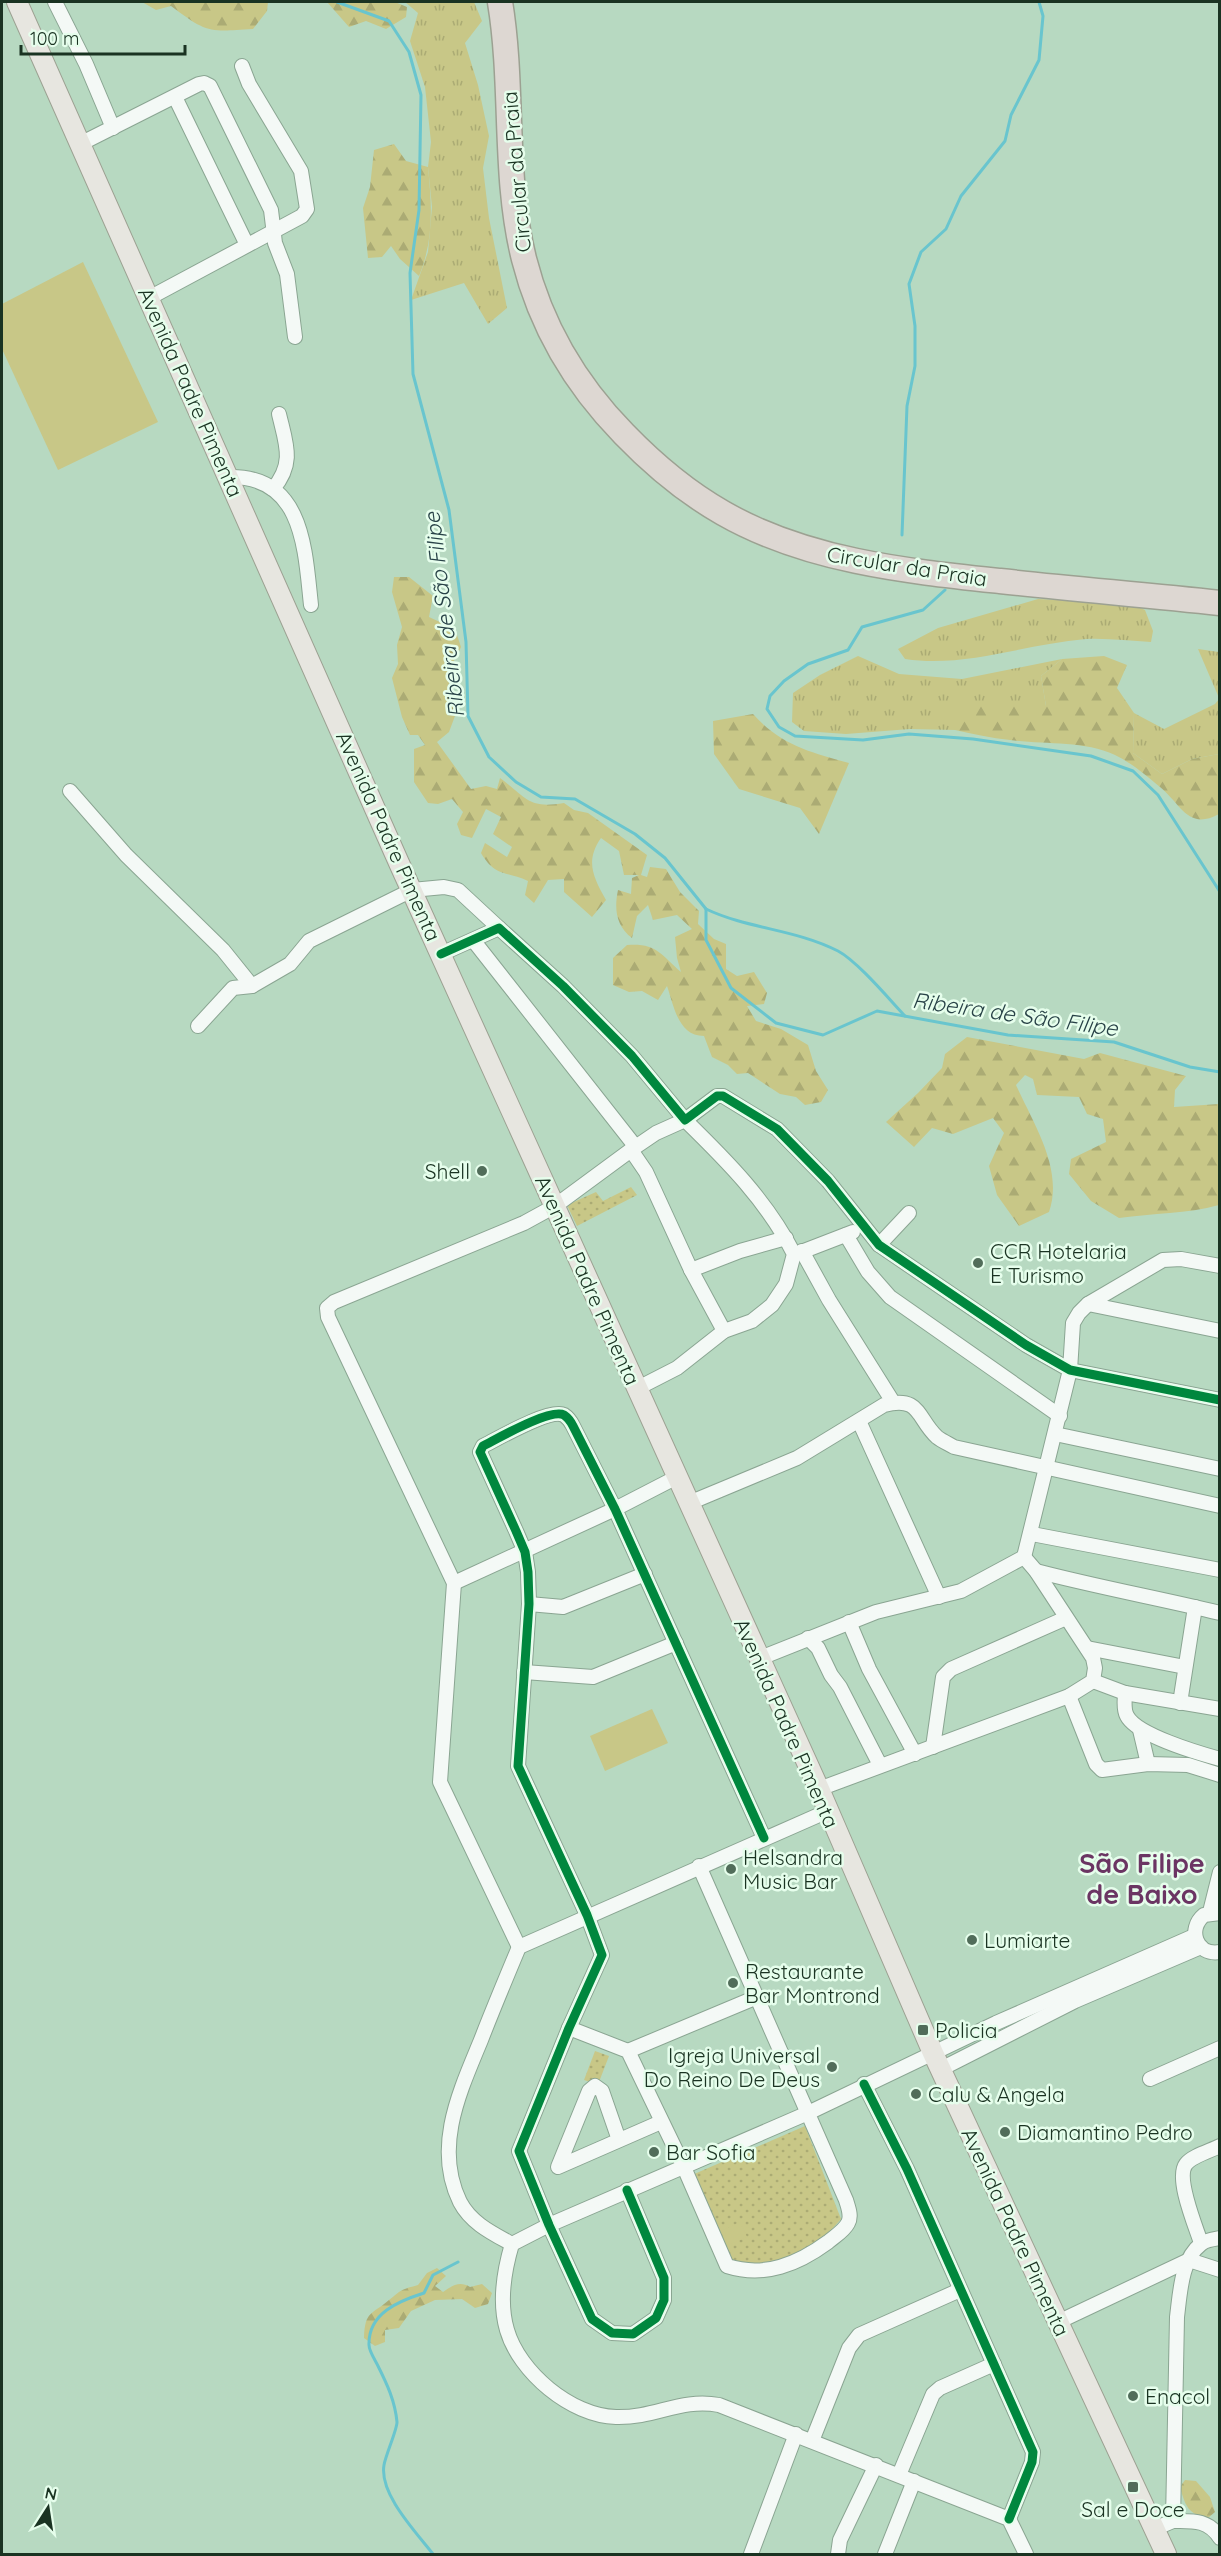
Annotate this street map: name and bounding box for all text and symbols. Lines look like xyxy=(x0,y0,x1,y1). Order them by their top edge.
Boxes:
scale bar xyxy=(21,18,184,56)
text: 100 m xyxy=(30,27,79,50)
street label: Circular da Praia xyxy=(496,90,536,254)
street label: Avenida Padre Pimenta xyxy=(133,283,249,501)
water label: Ribeira de São Filipe xyxy=(417,509,471,719)
street label: Circular da Praia xyxy=(825,541,989,591)
street label: Avenida Padre Pimenta xyxy=(331,727,447,945)
water label: Ribeira de São Filipe xyxy=(911,986,1121,1042)
place label: Shell xyxy=(425,1158,470,1184)
marker: Shell xyxy=(475,1164,489,1178)
street label: Avenida Padre Pimenta xyxy=(530,1171,646,1389)
place label: CCR Hotelaria E Turismo xyxy=(990,1238,1127,1288)
marker: CCR Hotelaria E Turismo xyxy=(971,1256,985,1270)
street label: Avenida Padre Pimenta xyxy=(729,1614,845,1832)
place label: Helsandra Music Bar xyxy=(743,1844,843,1894)
district label: São Filipe de Baixo xyxy=(1079,1846,1205,1911)
marker: Helsandra Music Bar xyxy=(724,1862,738,1876)
place label: Lumiarte xyxy=(984,1927,1070,1953)
marker: Lumiarte xyxy=(965,1933,979,1947)
place label: Restaurante Bar Montrond xyxy=(745,1958,880,2008)
marker: Restaurante Bar Montrond xyxy=(726,1976,740,1990)
place label: Policia xyxy=(935,2017,997,2043)
marker: Policia xyxy=(916,2023,930,2037)
place label: Igreja Universal Do Reino De Deus xyxy=(644,2042,820,2092)
marker: Igreja Universal Do Reino De Deus xyxy=(825,2060,839,2074)
place label: Calu & Angela xyxy=(928,2081,1065,2107)
marker: Calu & Angela xyxy=(909,2087,923,2101)
place label: Diamantino Pedro xyxy=(1017,2119,1193,2145)
street label: Avenida Padre Pimenta xyxy=(956,2124,1076,2340)
marker: Diamantino Pedro xyxy=(998,2125,1012,2139)
place label: Bar Sofia xyxy=(666,2139,755,2165)
marker: Bar Sofia xyxy=(647,2145,661,2159)
place label: Enacol xyxy=(1145,2383,1210,2409)
marker: Enacol xyxy=(1126,2389,1140,2403)
north arrow xyxy=(18,2478,78,2538)
marker: Sal e Doce xyxy=(1126,2480,1140,2494)
text: N xyxy=(43,2482,59,2504)
place label: Sal e Doce xyxy=(1081,2496,1185,2522)

